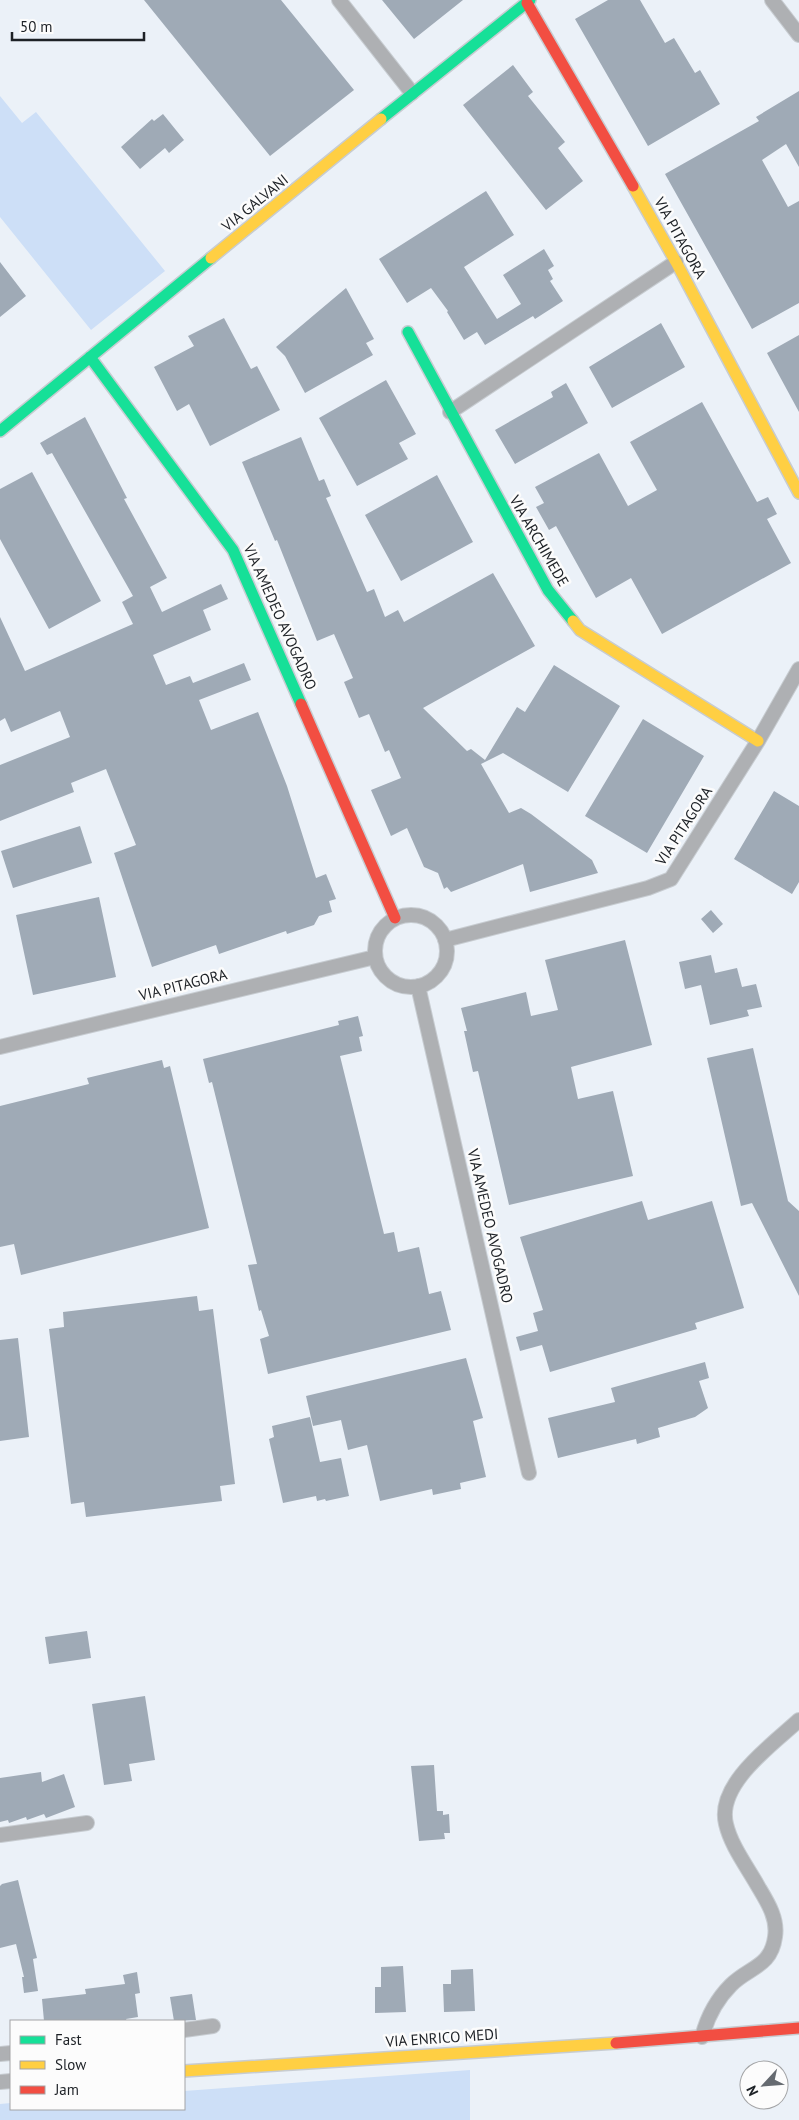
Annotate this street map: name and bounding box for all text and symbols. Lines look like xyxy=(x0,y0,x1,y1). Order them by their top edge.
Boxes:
scale bar xyxy=(12,10,145,42)
text: 50 m xyxy=(20,17,53,36)
street label: VIA GALVANI xyxy=(217,170,292,236)
street label: VIA PITAGORA xyxy=(650,193,711,282)
street label: VIA ARCHIMEDE xyxy=(505,491,573,590)
street label: VIA AMEDEO AVOGADRO xyxy=(239,540,321,693)
street label: VIA PITAGORA xyxy=(650,783,716,870)
street label: VIA PITAGORA xyxy=(136,964,229,1005)
street label: VIA AMEDEO AVOGADRO xyxy=(463,1146,517,1305)
legend xyxy=(10,2020,185,2110)
street label: VIA ENRICO MEDI xyxy=(384,2024,499,2051)
text: Fast xyxy=(55,2030,82,2049)
text: Slow xyxy=(55,2055,86,2074)
north arrow xyxy=(739,2060,789,2110)
text: Jam xyxy=(54,2080,79,2099)
text: N xyxy=(742,2083,762,2099)

